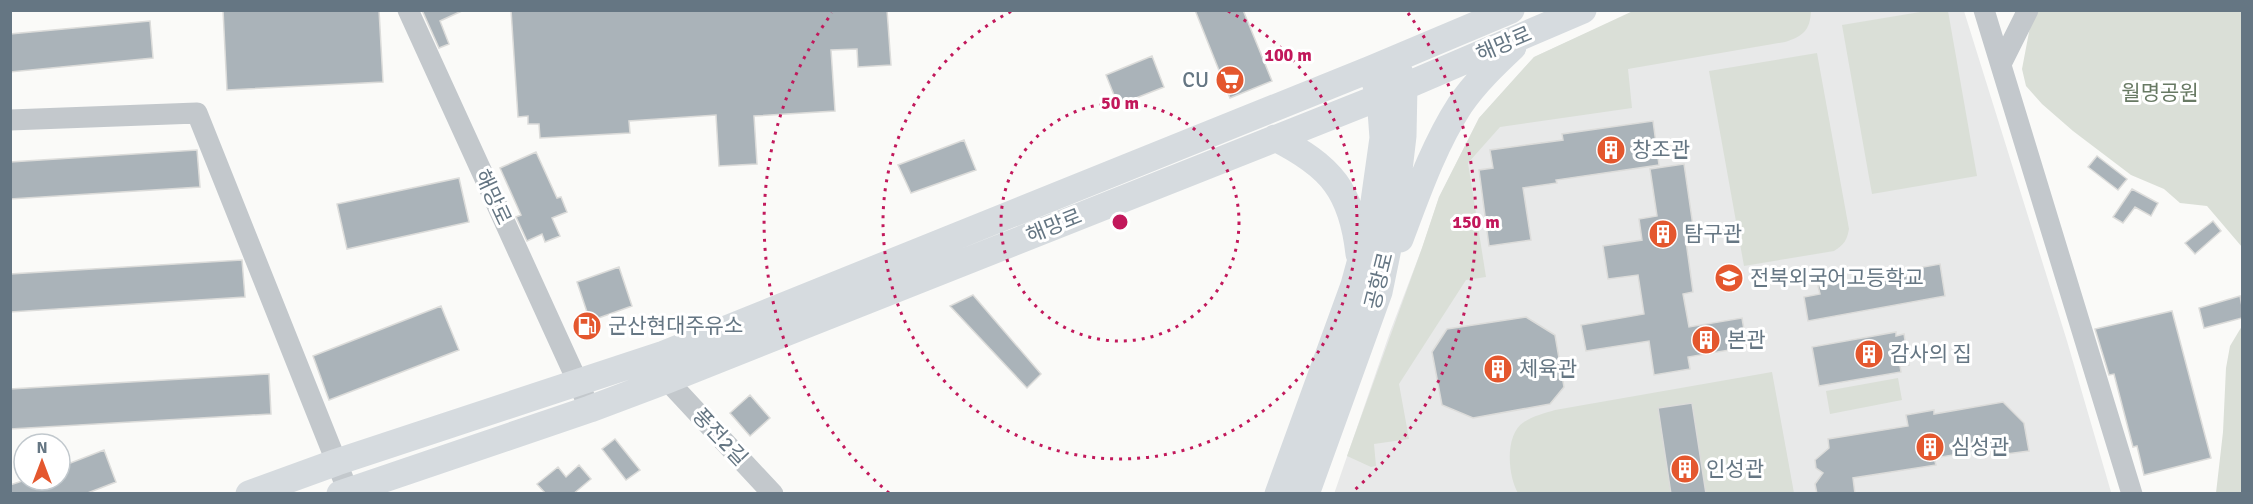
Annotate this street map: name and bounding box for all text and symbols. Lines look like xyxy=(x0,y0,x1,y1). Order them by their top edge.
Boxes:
street label: 해망로 xyxy=(1472,21,1536,67)
text: 100 m xyxy=(1264,44,1312,66)
supermarket icon: CU xyxy=(1214,64,1246,96)
place label: CU xyxy=(1182,67,1209,93)
park label: 월명공원 xyxy=(2121,80,2199,106)
text: 50 m xyxy=(1101,92,1139,114)
building icon: 창조관 xyxy=(1595,134,1627,166)
place label: 창조관 xyxy=(1632,137,1690,163)
street label: 해망로 xyxy=(469,165,517,229)
street label: 해망로 xyxy=(1022,203,1086,249)
text: 150 m xyxy=(1452,211,1500,233)
centre of rings xyxy=(1110,212,1130,232)
building icon: 탐구관 xyxy=(1647,218,1679,250)
place label: 탐구관 xyxy=(1684,221,1742,247)
street label: 공항로 xyxy=(1359,250,1399,312)
school or university icon: 전북외국어고등학교 xyxy=(1713,262,1745,294)
place label: 전북외국어고등학교 xyxy=(1750,265,1924,291)
fuel station icon: 군산현대주유소 xyxy=(571,310,603,342)
place label: 군산현대주유소 xyxy=(608,313,743,339)
building icon: 본관 xyxy=(1690,324,1722,356)
place label: 본관 xyxy=(1727,327,1766,353)
building icon: 감사의 집 xyxy=(1853,338,1885,370)
place label: 감사의 집 xyxy=(1890,341,1972,367)
building icon: 체육관 xyxy=(1482,353,1514,385)
place label: 체육관 xyxy=(1519,356,1577,382)
street label: 풍전2길 xyxy=(687,403,753,471)
building icon: 심성관 xyxy=(1914,431,1946,463)
north arrow xyxy=(12,432,72,492)
place label: 심성관 xyxy=(1951,434,2009,460)
text: N xyxy=(36,438,48,458)
building icon: 인성관 xyxy=(1669,453,1701,485)
place label: 인성관 xyxy=(1706,456,1764,482)

